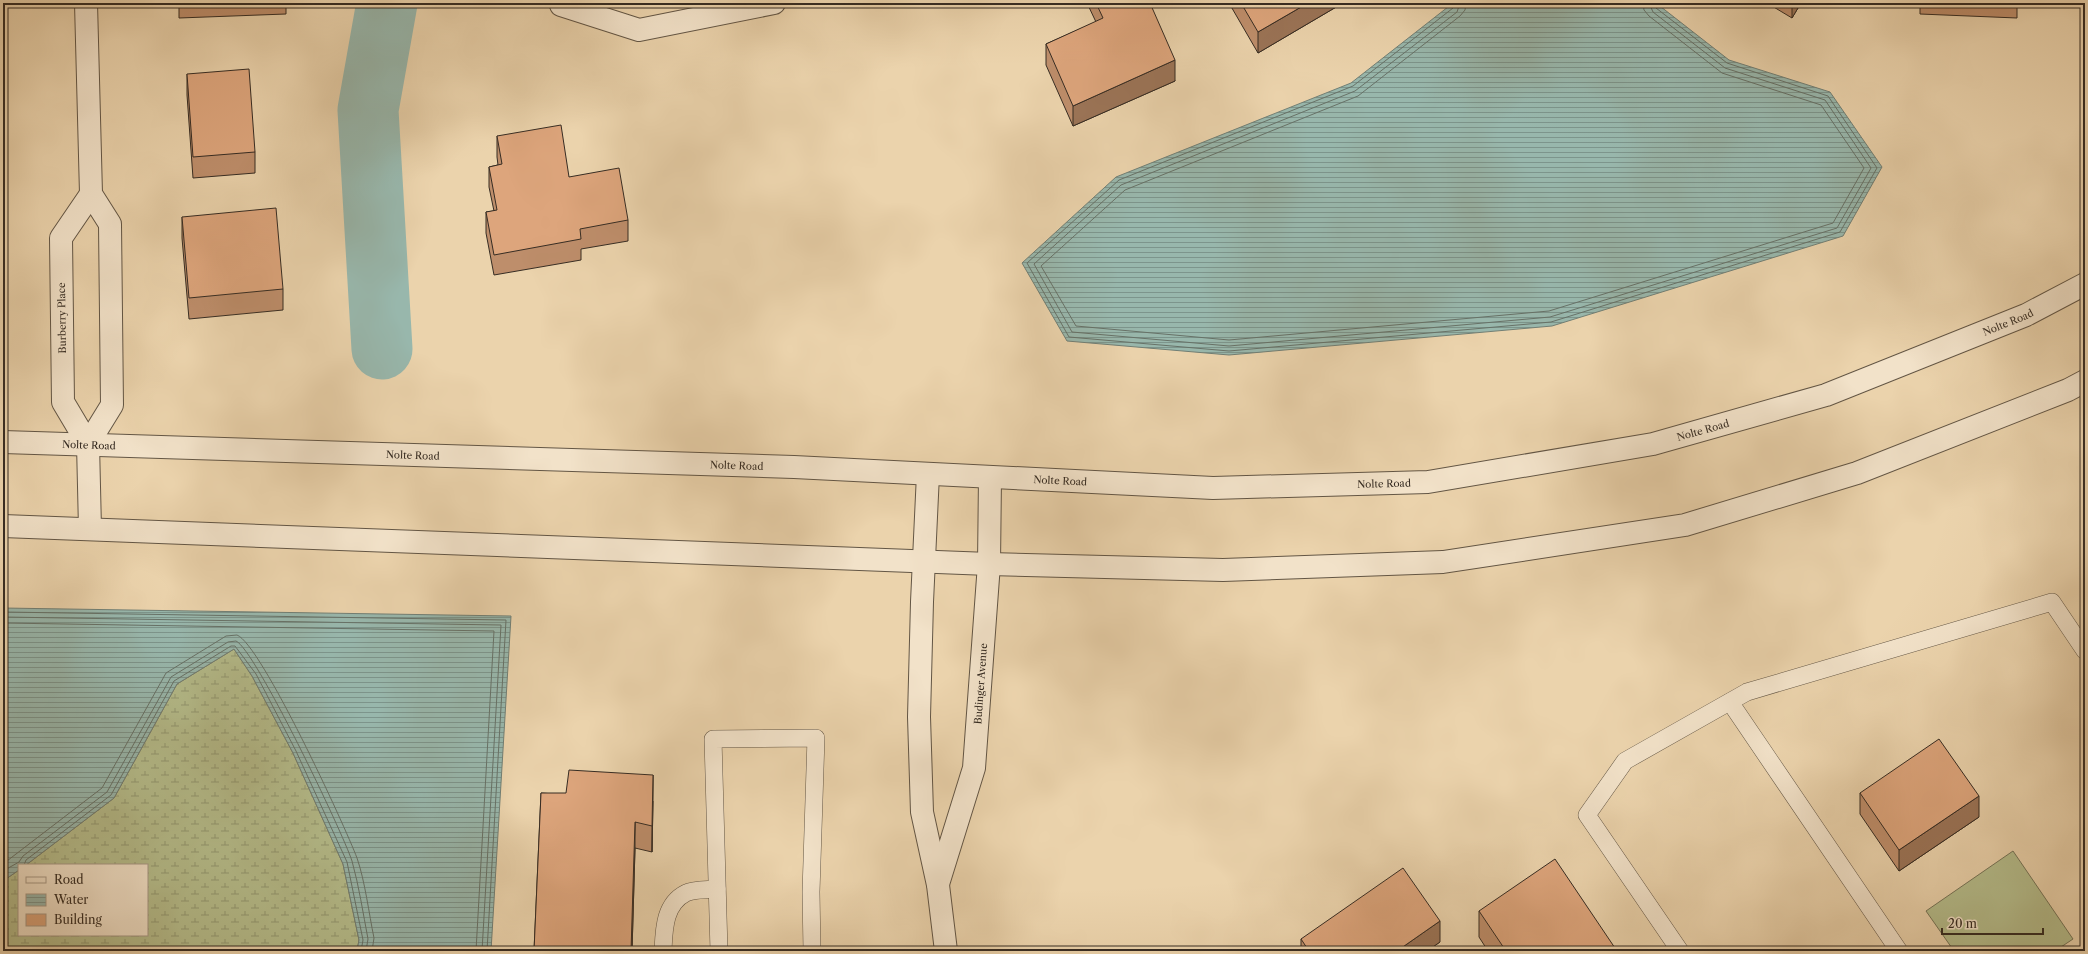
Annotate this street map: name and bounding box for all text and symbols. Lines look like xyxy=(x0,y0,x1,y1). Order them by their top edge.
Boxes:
street label: Burberry Place xyxy=(55,282,69,354)
street label: Nolte Road xyxy=(1981,306,2036,338)
street label: Nolte Road xyxy=(1675,416,1730,443)
street label: Nolte Road xyxy=(62,437,116,452)
street label: Nolte Road xyxy=(386,448,440,462)
street label: Nolte Road xyxy=(710,458,764,473)
street label: Nolte Road xyxy=(1033,473,1087,488)
street label: Nolte Road xyxy=(1357,476,1411,490)
street label: Budinger Avenue xyxy=(971,642,990,725)
legend xyxy=(18,864,148,936)
text: Road xyxy=(54,872,84,887)
text: Water xyxy=(53,892,88,907)
scale bar xyxy=(1942,910,2043,936)
text: Building xyxy=(54,912,102,927)
text: 20 m xyxy=(1948,916,1977,931)

